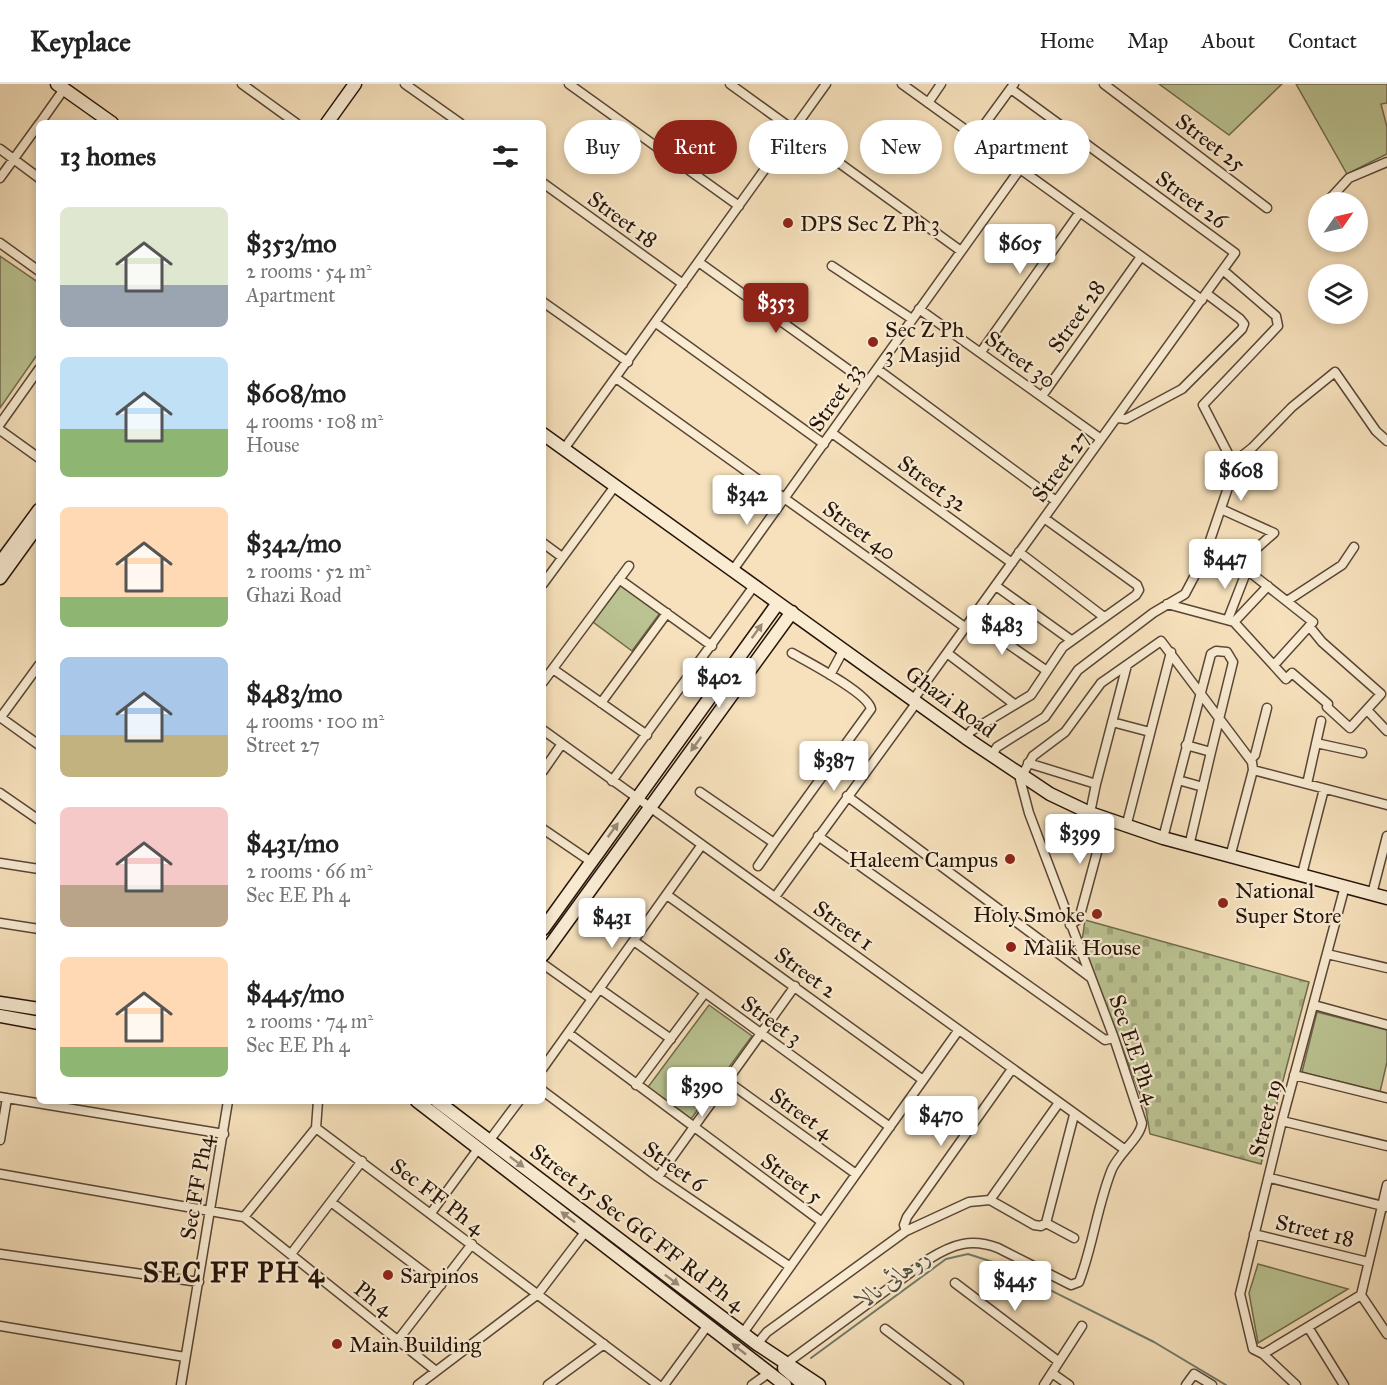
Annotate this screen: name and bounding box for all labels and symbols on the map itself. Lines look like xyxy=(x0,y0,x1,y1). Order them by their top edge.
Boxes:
street label: Street 25 xyxy=(1171,107,1251,177)
street label: Street 26 xyxy=(1151,165,1233,235)
street label: Street 18 xyxy=(582,185,663,254)
north arrow xyxy=(1308,192,1368,252)
place label: DPS Sec Z Ph 3 xyxy=(800,210,940,237)
marker: DPS Sec Z Ph 3 xyxy=(781,216,795,230)
pin: $605 xyxy=(984,224,1056,275)
street label: Street 28 xyxy=(1042,275,1111,358)
pin: $353 xyxy=(740,283,812,334)
place label: Sec Z Ph 3 Masjid xyxy=(885,316,964,368)
street label: Street 30 xyxy=(980,325,1061,394)
marker: Sec Z Ph 3 Masjid xyxy=(866,335,880,349)
street label: Street 33 xyxy=(802,358,869,437)
street label: Street 27 xyxy=(1026,425,1095,507)
street label: Street 32 xyxy=(893,449,973,518)
pin: $608 xyxy=(1205,451,1277,502)
pin: $342 xyxy=(711,475,783,526)
street label: Street 40 xyxy=(818,495,902,566)
pin: $447 xyxy=(1189,539,1261,590)
pin: $483 xyxy=(966,605,1038,656)
one-way arrow xyxy=(751,624,763,640)
pin: $402 xyxy=(683,658,755,709)
street label: Ghazi Road xyxy=(900,659,1001,743)
one-way arrow xyxy=(690,736,702,752)
pin: $387 xyxy=(798,741,870,792)
pin: $399 xyxy=(1044,814,1116,865)
one-way arrow xyxy=(607,822,619,838)
place label: Haleem Campus xyxy=(849,846,998,873)
marker: Haleem Campus xyxy=(1003,852,1017,866)
place label: National Super Store xyxy=(1235,877,1341,929)
street label: Street 1 xyxy=(808,894,879,956)
marker: National Super Store xyxy=(1216,896,1230,910)
pin: $431 xyxy=(576,898,648,949)
place label: Holy Smoke xyxy=(973,901,1085,928)
marker: Holy Smoke xyxy=(1090,907,1104,921)
place label: Malik House xyxy=(1023,934,1141,961)
marker: Malik House xyxy=(1004,940,1018,954)
street label: Street 2 xyxy=(769,941,842,1004)
street label: Street 3 xyxy=(736,989,807,1051)
street label: Sec EE Ph 4 xyxy=(1103,991,1166,1108)
pin: $390 xyxy=(666,1067,738,1118)
street label: Street 19 xyxy=(1243,1076,1288,1160)
street label: Street 4 xyxy=(765,1081,839,1146)
pin: $470 xyxy=(905,1096,977,1147)
street label: Sec FF Ph4 xyxy=(174,1132,219,1242)
street label: Street 6 xyxy=(638,1135,712,1198)
street label: Street 15 Sec GG FF Rd Ph 4 xyxy=(525,1138,751,1317)
street label: Street 5 xyxy=(756,1147,828,1210)
street label: Sec FF Ph 4 xyxy=(385,1152,491,1241)
one-way arrow xyxy=(509,1155,525,1168)
street label: Street 18 xyxy=(1273,1208,1357,1253)
one-way arrow xyxy=(560,1211,576,1223)
water label: روہائی نالا xyxy=(849,1241,936,1316)
district label: SEC FF PH 4 xyxy=(143,1255,325,1290)
pin: $445 xyxy=(979,1261,1051,1312)
place label: Sarpinos xyxy=(400,1262,478,1289)
marker: Sarpinos xyxy=(381,1268,395,1282)
one-way arrow xyxy=(665,1273,680,1285)
street label: Ph 4 xyxy=(349,1275,399,1322)
place label: Main Building xyxy=(349,1331,482,1358)
marker: Main Building xyxy=(330,1337,344,1351)
one-way arrow xyxy=(731,1342,747,1355)

